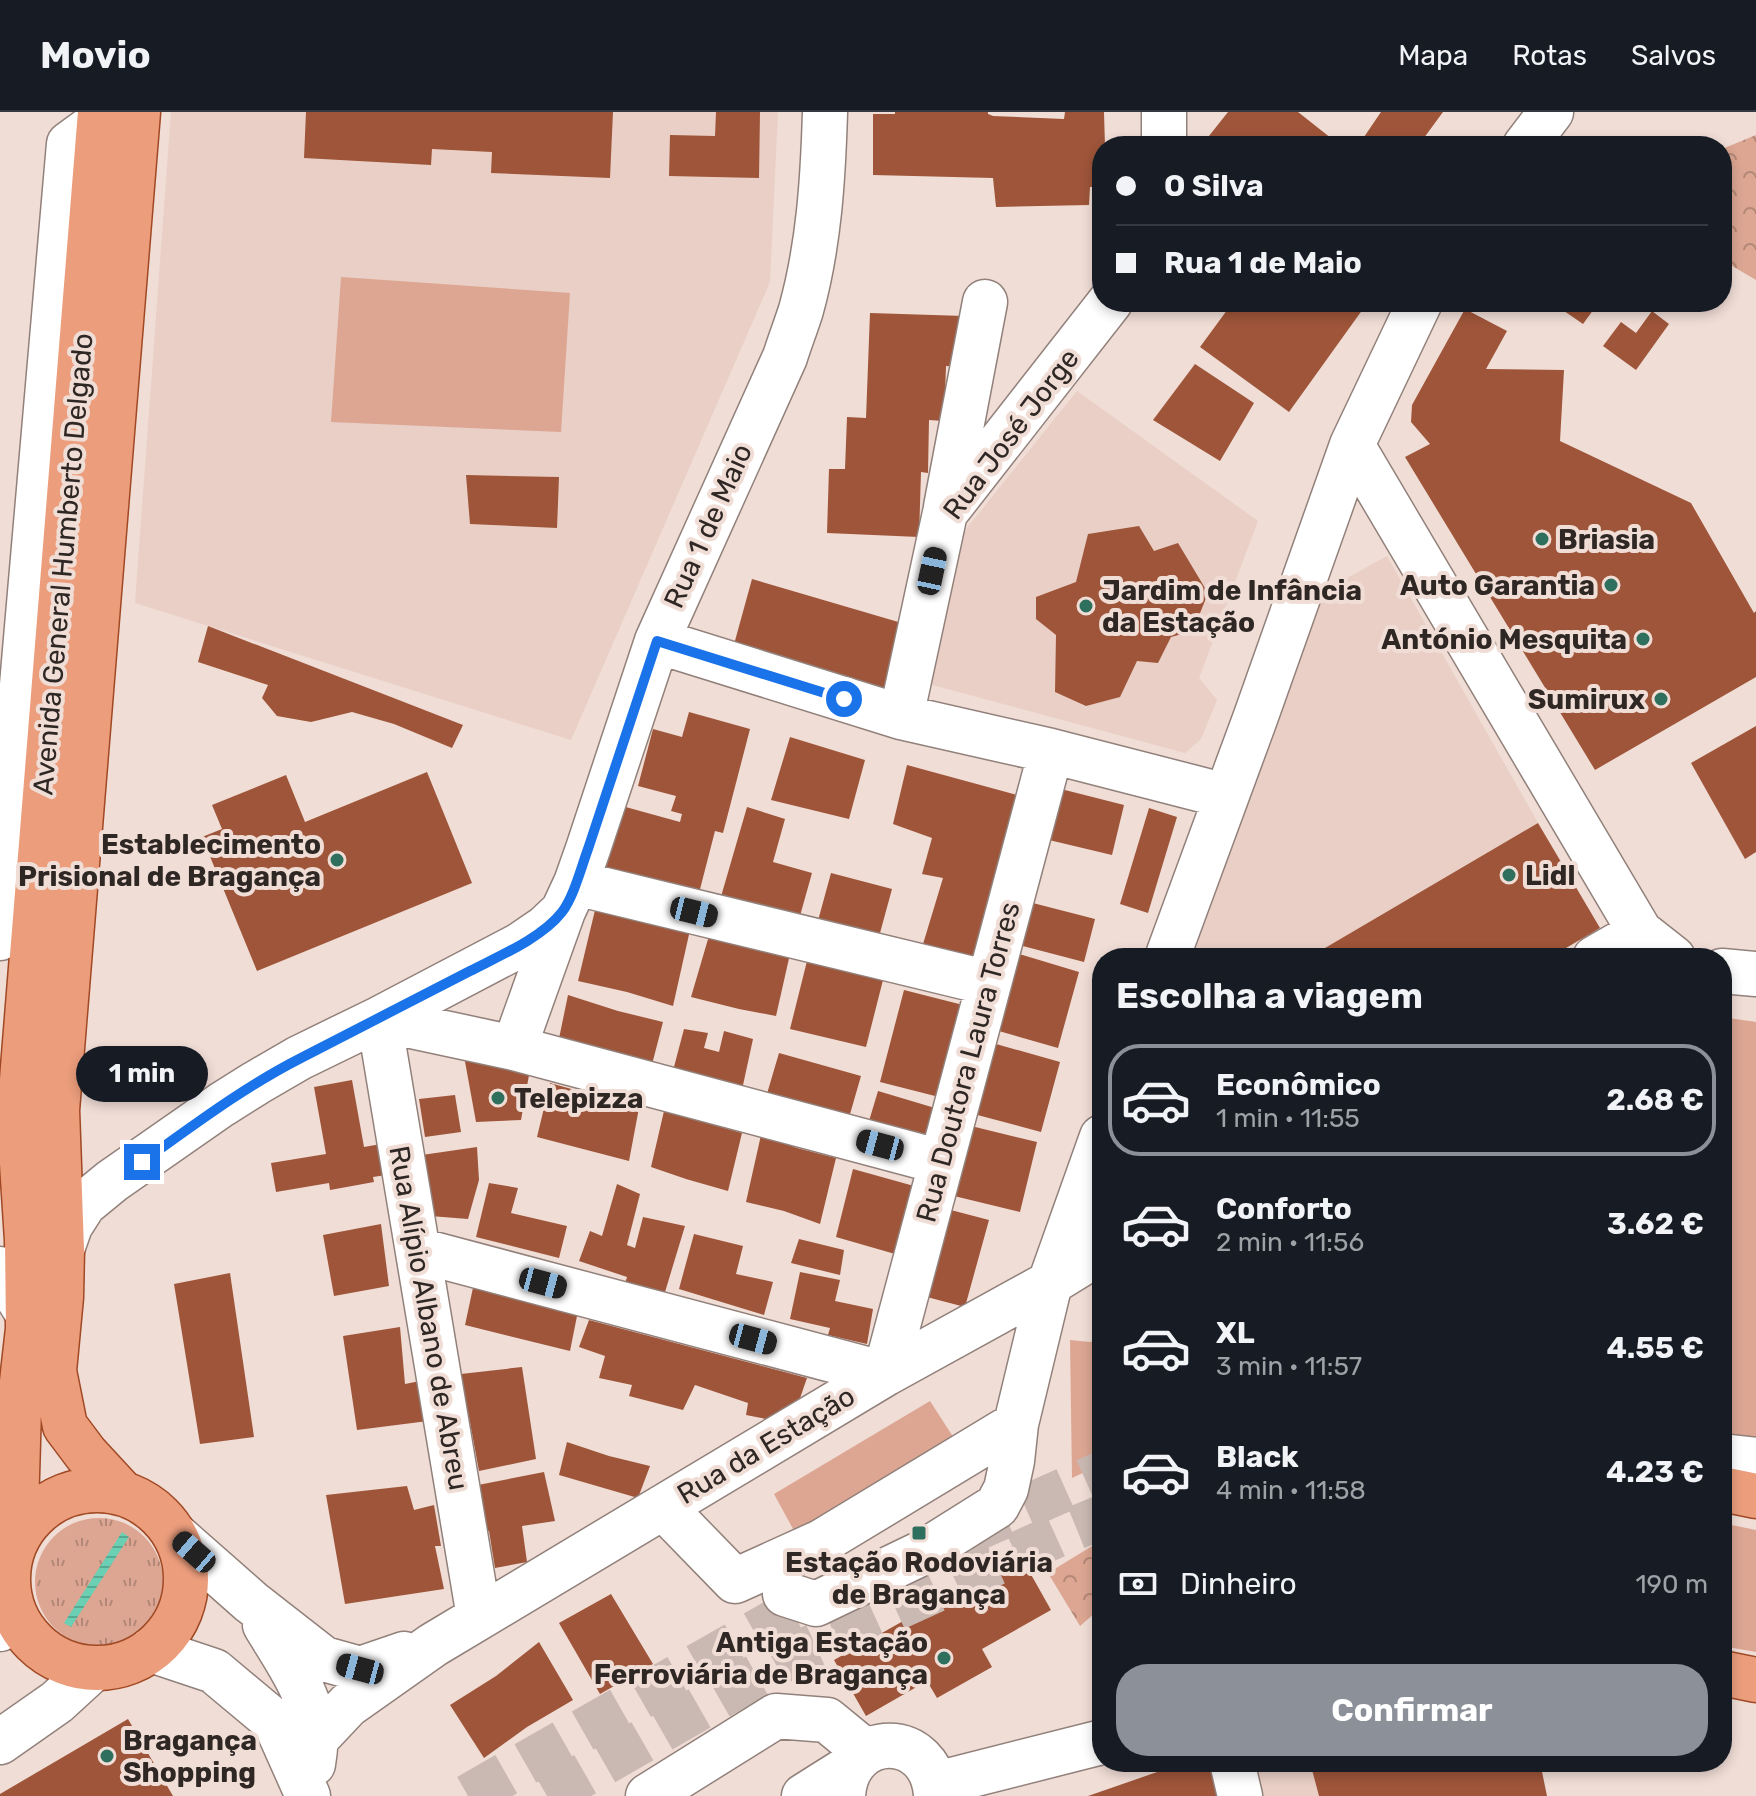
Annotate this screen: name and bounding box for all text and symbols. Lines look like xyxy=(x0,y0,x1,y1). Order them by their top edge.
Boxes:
text: Movio xyxy=(40,32,151,78)
text: Mapa xyxy=(1398,39,1468,72)
text: Rotas xyxy=(1512,39,1587,72)
text: Salvos xyxy=(1631,39,1716,72)
text: O Silva xyxy=(1164,168,1264,204)
text: Rua 1 de Maio xyxy=(1164,245,1362,281)
street label: Avenida General Humberto Delgado xyxy=(26,332,100,796)
street label: Rua José Jorge xyxy=(936,342,1086,526)
street label: Rua 1 de Maio xyxy=(657,439,759,613)
place label: Briasia xyxy=(1558,523,1655,556)
marker: Briasia xyxy=(1533,530,1551,548)
car xyxy=(915,545,949,597)
place label: Auto Garantia xyxy=(1400,569,1595,602)
place label: Jardim de Infância da Estação xyxy=(1102,574,1362,639)
marker: Auto Garantia xyxy=(1602,576,1620,594)
marker: Jardim de Infância da Estação xyxy=(1077,597,1095,615)
place label: António Mesquita xyxy=(1381,623,1627,656)
marker: António Mesquita xyxy=(1634,630,1652,648)
route start xyxy=(826,681,862,717)
place label: Sumirux xyxy=(1528,683,1646,716)
marker: Sumirux xyxy=(1652,690,1670,708)
place label: Establecimento Prisional de Bragança xyxy=(18,828,321,893)
marker: Establecimento Prisional de Bragança xyxy=(328,851,346,869)
place label: Lidl xyxy=(1525,859,1575,892)
marker: Lidl xyxy=(1500,866,1518,884)
car xyxy=(668,895,720,929)
street label: Rua Doutora Laura Torres xyxy=(909,898,1027,1226)
text: Escolha a viagem xyxy=(1116,974,1423,1017)
callout: 1 min xyxy=(76,1046,208,1102)
text: 1 min xyxy=(109,1058,175,1089)
icon: car xyxy=(1120,1064,1192,1136)
text: Econômico xyxy=(1216,1067,1381,1103)
place label: Telepizza xyxy=(514,1082,644,1115)
text: 2.68 € xyxy=(1606,1082,1704,1118)
marker: Telepizza xyxy=(489,1089,507,1107)
text: 1 min · 11:55 xyxy=(1216,1103,1360,1134)
car xyxy=(854,1127,906,1163)
street label: Rua Alípio Albano de Abreu xyxy=(382,1143,476,1493)
route end xyxy=(124,1144,160,1180)
icon: car xyxy=(1120,1188,1192,1260)
text: Conforto xyxy=(1216,1191,1352,1227)
text: 3.62 € xyxy=(1607,1206,1704,1242)
text: 2 min · 11:56 xyxy=(1216,1227,1364,1258)
car xyxy=(517,1265,569,1301)
icon: car xyxy=(1120,1312,1192,1384)
text: XL xyxy=(1216,1315,1255,1351)
car xyxy=(727,1321,779,1357)
text: 4.55 € xyxy=(1607,1330,1704,1366)
text: 3 min · 11:57 xyxy=(1216,1351,1362,1382)
street label: Rua da Estação xyxy=(671,1379,861,1511)
icon: car xyxy=(1120,1436,1192,1508)
text: Black xyxy=(1216,1439,1299,1475)
text: 4.23 € xyxy=(1606,1454,1704,1490)
text: 4 min · 11:58 xyxy=(1216,1475,1366,1506)
marker: Estação Rodoviária de Bragança xyxy=(910,1524,928,1542)
car xyxy=(168,1527,220,1577)
place label: Estação Rodoviária de Bragança xyxy=(785,1546,1053,1611)
icon: cash xyxy=(1116,1562,1160,1606)
text: Dinheiro xyxy=(1180,1566,1297,1602)
text: 190 m xyxy=(1635,1569,1708,1600)
place label: Antiga Estação Ferroviária de Bragança xyxy=(594,1626,928,1691)
marker: Antiga Estação Ferroviária de Bragança xyxy=(935,1649,953,1667)
car xyxy=(334,1651,386,1687)
button: Confirmar xyxy=(1116,1664,1708,1756)
place label: Bragança Shopping xyxy=(123,1724,257,1789)
marker: Bragança Shopping xyxy=(98,1747,116,1765)

